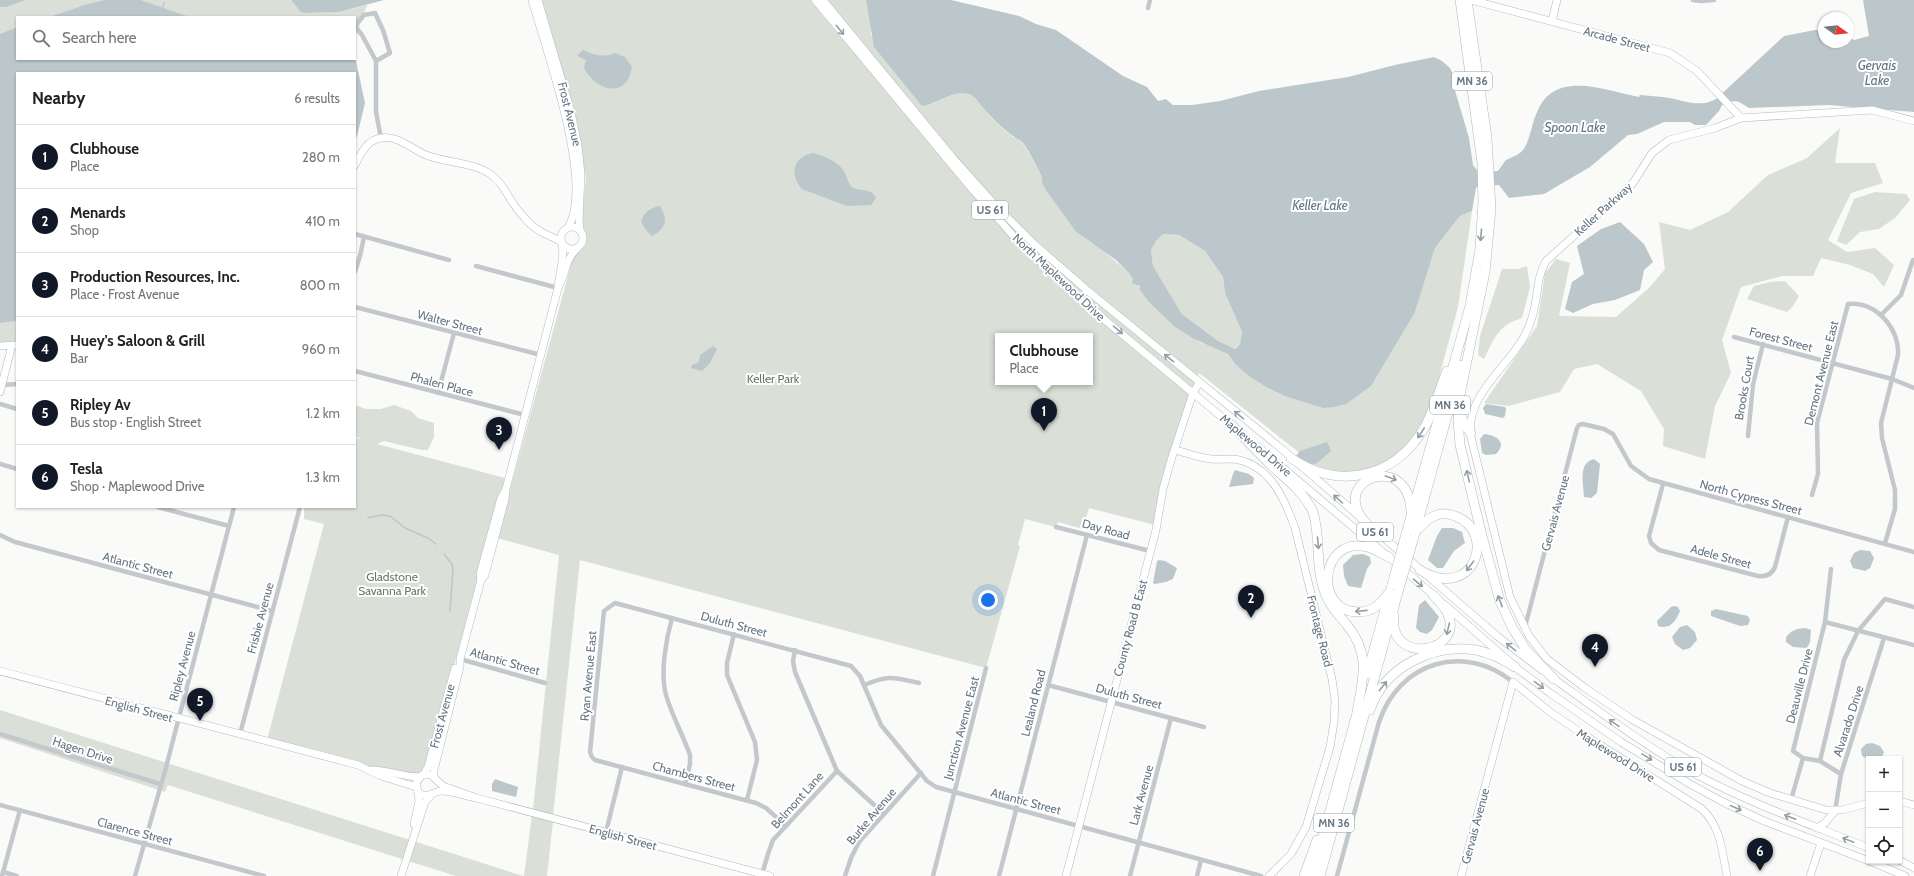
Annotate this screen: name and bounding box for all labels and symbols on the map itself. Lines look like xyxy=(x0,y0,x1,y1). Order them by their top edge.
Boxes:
north arrow xyxy=(1818,12,1854,48)
street label: Arcade Street xyxy=(1582,23,1652,55)
one-way arrow xyxy=(835,25,844,36)
water label: Gervais Lake xyxy=(1858,57,1896,88)
road number: MN 36 xyxy=(1452,72,1492,90)
street label: Frost Avenue xyxy=(555,80,585,148)
water label: Spoon Lake xyxy=(1545,119,1605,135)
street label: Keller Parkway xyxy=(1571,179,1635,239)
water label: Keller Lake xyxy=(1292,197,1348,213)
road number: US 61 xyxy=(972,201,1008,219)
one-way arrow xyxy=(1478,228,1485,241)
street label: North Maplewood Drive xyxy=(1010,230,1108,324)
street label: Walter Street xyxy=(416,306,484,338)
street label: Demont Avenue East xyxy=(1801,319,1841,427)
street label: Forest Street xyxy=(1748,323,1814,355)
one-way arrow xyxy=(1112,326,1123,335)
one-way arrow xyxy=(1163,353,1174,362)
street label: Brooks Court xyxy=(1731,355,1757,421)
street label: Phalen Place xyxy=(409,368,475,400)
park label: Keller Park xyxy=(747,371,800,386)
road number: MN 36 xyxy=(1430,396,1470,414)
pin: 1 xyxy=(1031,398,1057,431)
one-way arrow xyxy=(1233,410,1244,419)
street label: Maplewood Drive xyxy=(1217,411,1295,479)
pin: 3 xyxy=(486,417,512,450)
one-way arrow xyxy=(1417,427,1425,438)
one-way arrow xyxy=(1463,469,1471,482)
street label: Gervais Avenue xyxy=(1538,473,1572,553)
one-way arrow xyxy=(1385,475,1398,482)
street label: North Cypress Street xyxy=(1698,476,1804,518)
one-way arrow xyxy=(1332,495,1343,504)
street label: Day Road xyxy=(1080,515,1132,543)
road number: US 61 xyxy=(1357,523,1393,541)
one-way arrow xyxy=(1314,536,1321,549)
street label: Adele Street xyxy=(1689,541,1753,571)
street label: Atlantic Street xyxy=(101,548,175,582)
one-way arrow xyxy=(1466,561,1474,572)
park label: Gladstone Savanna Park xyxy=(358,569,426,598)
street label: County Road B East xyxy=(1110,578,1150,678)
one-way arrow xyxy=(1413,578,1424,587)
street label: Frisbie Avenue xyxy=(243,581,277,655)
pin: 2 xyxy=(1238,585,1264,618)
your location xyxy=(978,590,998,610)
street label: Frontage Road xyxy=(1304,594,1336,668)
one-way arrow xyxy=(1496,596,1504,608)
one-way arrow xyxy=(1355,607,1368,615)
street label: Duluth Street xyxy=(699,608,769,640)
one-way arrow xyxy=(1443,622,1451,635)
street label: Ripley Avenue xyxy=(165,629,199,703)
street label: Ryan Avenue East xyxy=(577,630,599,722)
pin: 4 xyxy=(1582,634,1608,667)
one-way arrow xyxy=(1505,643,1516,652)
street label: Atlantic Street xyxy=(468,644,542,678)
street label: Deauville Drive xyxy=(1782,647,1816,725)
street label: Lealand Road xyxy=(1017,668,1049,738)
street label: Junction Avenue East xyxy=(940,675,982,782)
street label: Duluth Street xyxy=(1094,680,1164,712)
one-way arrow xyxy=(1379,680,1388,691)
one-way arrow xyxy=(1533,681,1544,689)
street label: Frost Avenue xyxy=(426,682,458,750)
street label: Alvarado Drive xyxy=(1829,683,1867,759)
pin: 5 xyxy=(187,688,213,721)
street label: English Street xyxy=(103,693,175,725)
one-way arrow xyxy=(1609,719,1620,727)
street label: Maplewood Drive xyxy=(1574,725,1658,785)
street label: Hagen Drive xyxy=(51,733,115,767)
one-way arrow xyxy=(1641,754,1653,762)
street label: Chambers Street xyxy=(651,758,737,794)
road number: US 61 xyxy=(1665,758,1701,776)
street label: Lark Avenue xyxy=(1126,763,1156,827)
street label: Belmont Lane xyxy=(768,769,826,831)
street label: Atlantic Street xyxy=(989,784,1063,818)
street label: Burke Avenue xyxy=(843,785,899,847)
street label: Gervais Avenue xyxy=(1458,786,1492,866)
one-way arrow xyxy=(1729,805,1741,812)
one-way arrow xyxy=(1785,813,1797,821)
street label: Clarence Street xyxy=(96,814,174,848)
road number: MN 36 xyxy=(1314,814,1354,832)
street label: English Street xyxy=(587,821,659,853)
one-way arrow xyxy=(1842,835,1854,843)
pin: 6 xyxy=(1747,838,1773,871)

